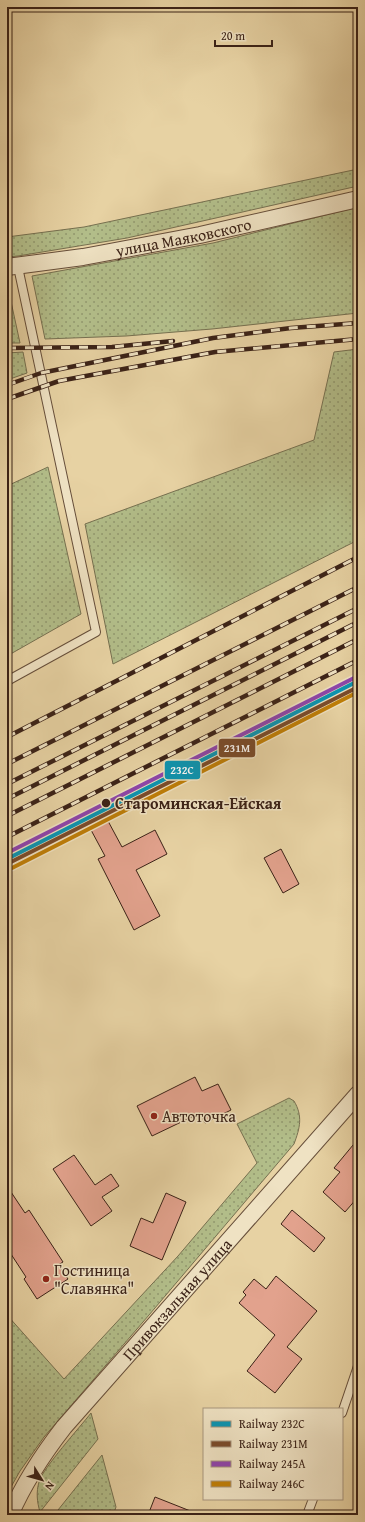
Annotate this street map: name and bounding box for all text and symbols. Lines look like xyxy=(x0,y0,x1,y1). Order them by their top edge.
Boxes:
scale bar xyxy=(215,22,272,48)
text: 20 m xyxy=(221,27,245,44)
street label: улица Маяковского xyxy=(113,212,254,263)
line badge: 231М xyxy=(218,738,256,758)
text: 231М xyxy=(224,740,250,756)
line badge: 232C xyxy=(164,760,201,780)
text: 232C xyxy=(170,762,194,778)
place label: Староминская-Ейская xyxy=(115,791,282,815)
marker: Староминская-Ейская xyxy=(100,797,112,809)
place label: Автоточка xyxy=(162,1104,236,1128)
marker: Автоточка xyxy=(149,1111,159,1121)
street label: Привокзальная улица xyxy=(116,1233,238,1365)
place label: Гостиница "Славянка" xyxy=(54,1258,134,1300)
marker: Гостиница "Славянка" xyxy=(41,1274,51,1284)
legend xyxy=(203,1408,343,1500)
text: Railway 232C xyxy=(239,1415,305,1432)
text: Railway 231М xyxy=(239,1435,308,1452)
text: Railway 245А xyxy=(239,1455,306,1472)
north arrow xyxy=(22,1460,62,1500)
text: Railway 246С xyxy=(239,1475,305,1492)
text: N xyxy=(41,1478,59,1494)

